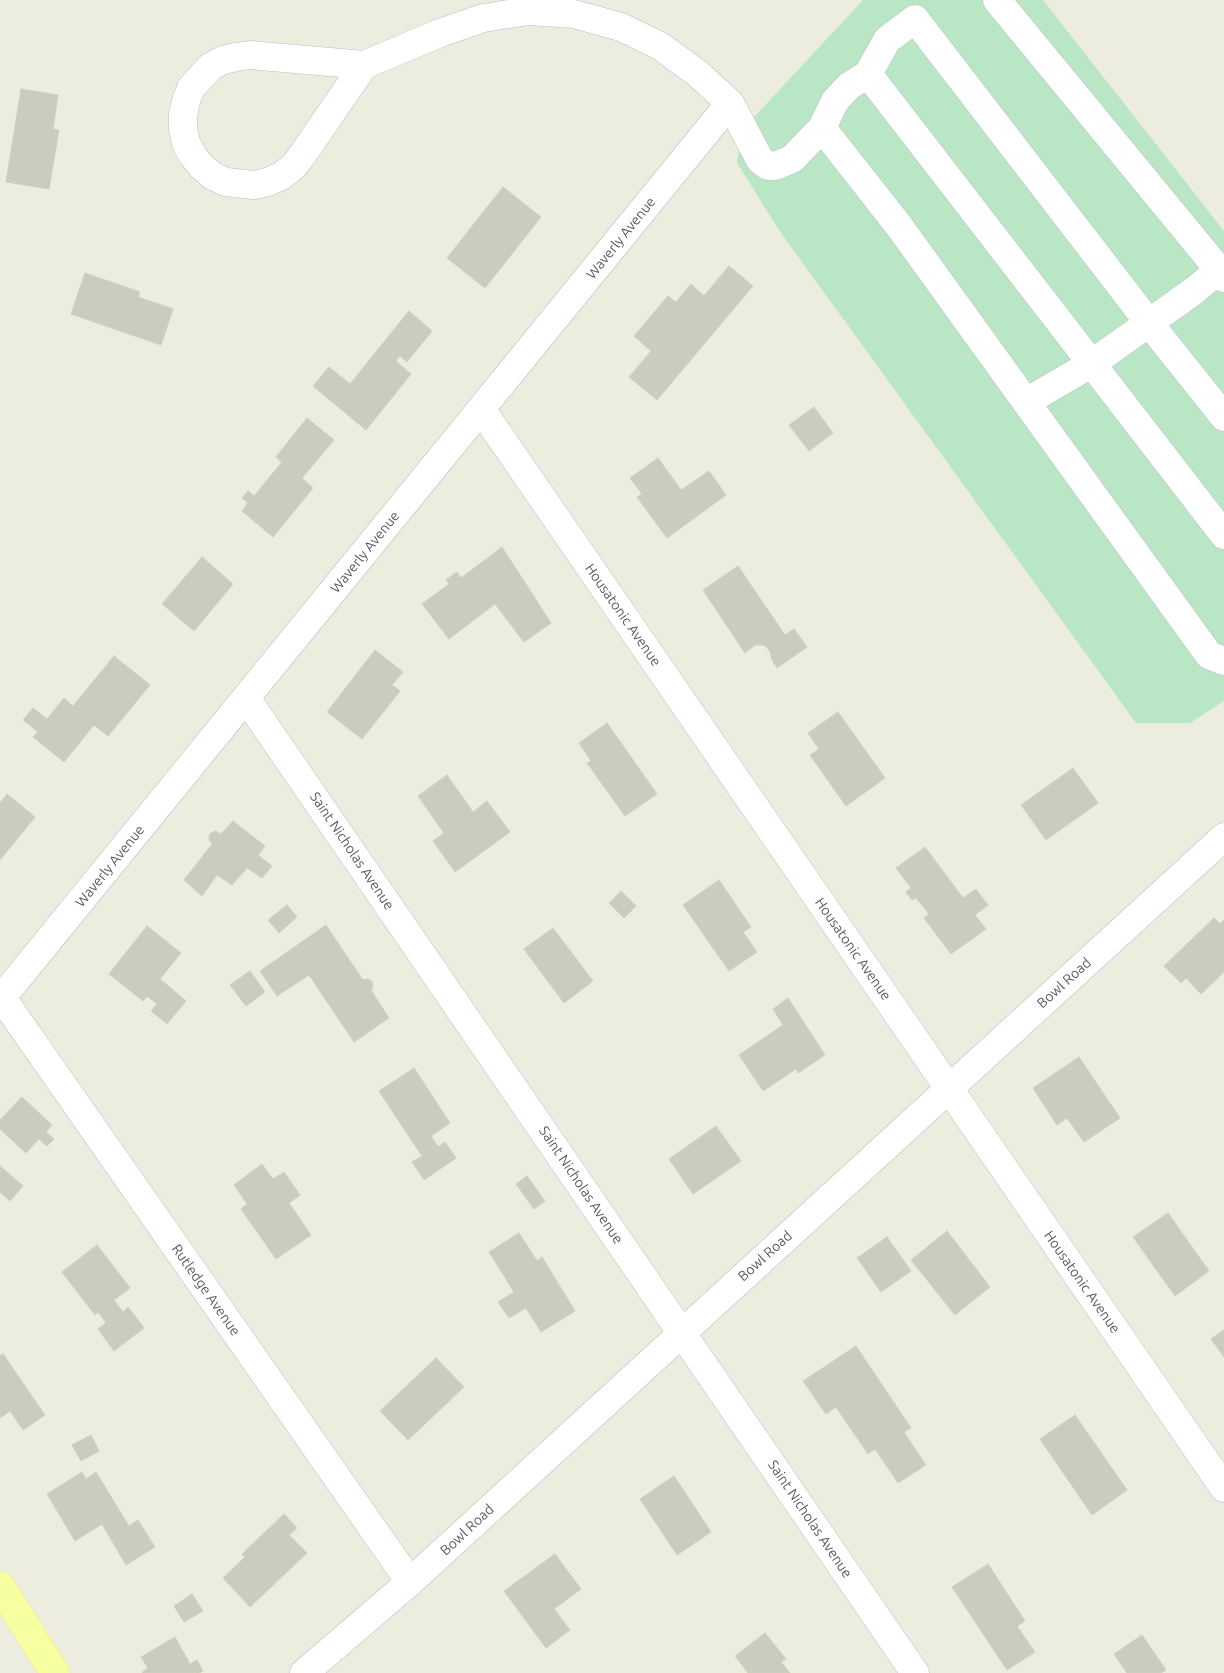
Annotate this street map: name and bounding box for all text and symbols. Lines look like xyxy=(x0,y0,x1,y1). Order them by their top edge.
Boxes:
street label: Waverly Avenue xyxy=(583,194,659,282)
street label: Waverly Avenue xyxy=(327,508,403,596)
street label: Housatonic Avenue xyxy=(581,561,665,669)
street label: Saint Nicholas Avenue xyxy=(306,789,398,913)
street label: Waverly Avenue xyxy=(72,822,148,910)
street label: Housatonic Avenue xyxy=(811,895,895,1003)
street label: Bowl Road xyxy=(1033,954,1095,1012)
street label: Saint Nicholas Avenue xyxy=(535,1123,627,1247)
street label: Bowl Road xyxy=(734,1227,796,1285)
street label: Housatonic Avenue xyxy=(1040,1228,1124,1336)
street label: Rutledge Avenue xyxy=(168,1241,244,1339)
street label: Saint Nicholas Avenue xyxy=(764,1457,856,1581)
street label: Bowl Road xyxy=(437,1501,497,1559)

